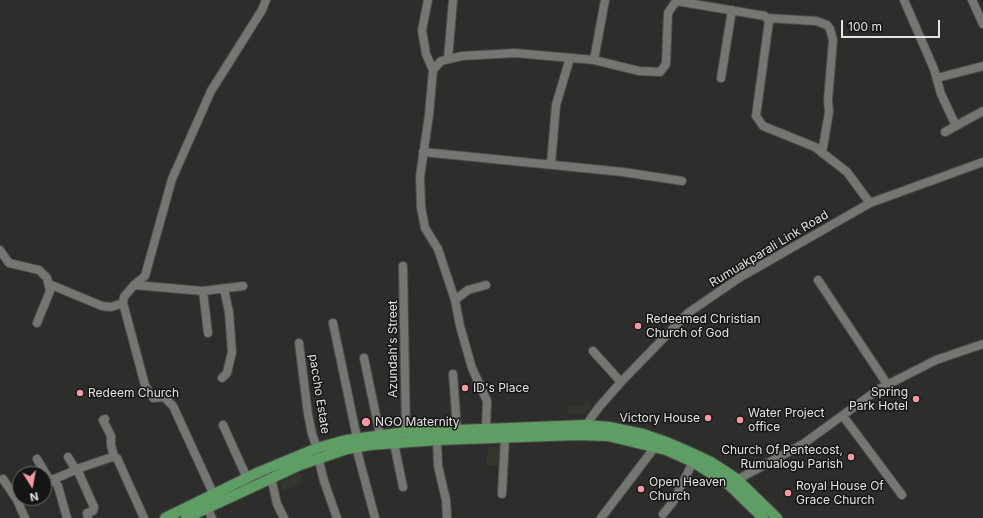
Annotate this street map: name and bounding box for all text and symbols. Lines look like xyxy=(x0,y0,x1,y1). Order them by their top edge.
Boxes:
scale bar xyxy=(843,12,942,38)
text: 100 m xyxy=(848,19,882,34)
street label: Rumuakparali Link Road xyxy=(707,208,831,290)
street label: Azundah's Street xyxy=(386,300,400,398)
place label: Redeemed Christian Church of God xyxy=(646,312,761,340)
marker: Redeemed Christian Church of God xyxy=(633,321,643,331)
street label: paccho Estate xyxy=(306,353,332,435)
place label: ID's Place xyxy=(473,381,529,395)
marker: ID's Place xyxy=(460,383,470,393)
place label: Spring Park Hotel xyxy=(849,385,908,413)
place label: Redeem Church xyxy=(88,386,179,400)
marker: Redeem Church xyxy=(75,388,85,398)
marker: Spring Park Hotel xyxy=(911,394,921,404)
place label: Water Project office xyxy=(748,406,825,434)
place label: Victory House xyxy=(620,411,700,425)
marker: Victory House xyxy=(703,413,713,423)
place label: NGO Maternity xyxy=(375,415,460,429)
marker: Water Project office xyxy=(735,415,745,425)
marker: NGO Maternity xyxy=(360,416,372,428)
place label: Church Of Pentecost, Rumualogu Parish xyxy=(721,443,843,471)
marker: Church Of Pentecost, Rumualogu Parish xyxy=(846,452,856,462)
north arrow xyxy=(12,466,52,506)
place label: Open Heaven Church xyxy=(649,475,726,503)
place label: Royal House Of Grace Church xyxy=(796,479,884,507)
marker: Open Heaven Church xyxy=(636,484,646,494)
marker: Royal House Of Grace Church xyxy=(783,488,793,498)
text: N xyxy=(29,489,40,504)

